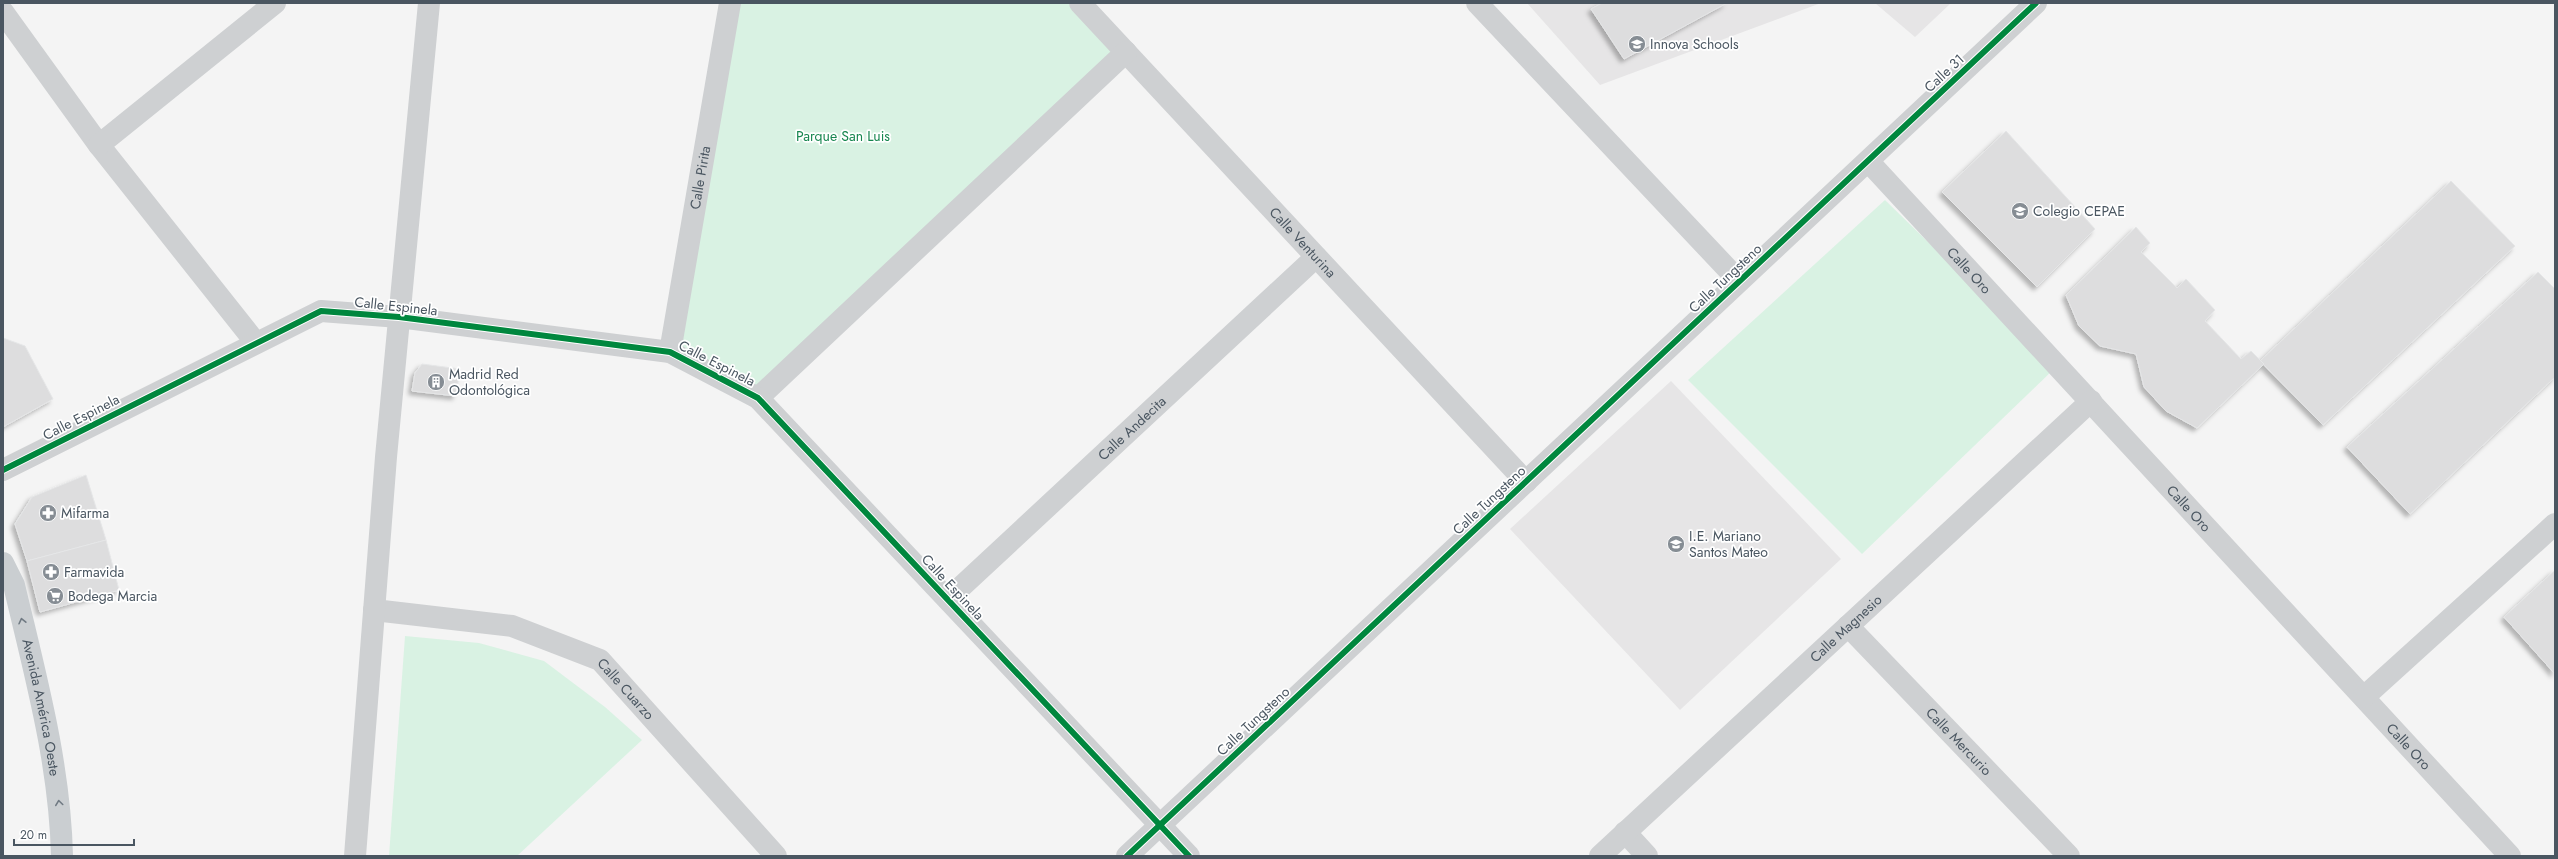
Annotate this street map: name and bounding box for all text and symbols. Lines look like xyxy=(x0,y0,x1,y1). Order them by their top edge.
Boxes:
school or university icon: Innova Schools xyxy=(1627,34,1647,54)
place label: Innova Schools xyxy=(1650,34,1739,54)
street label: Calle 31 xyxy=(1920,49,1968,97)
park label: Parque San Luis xyxy=(796,126,890,146)
street label: Calle Pirita xyxy=(685,144,715,211)
school or university icon: Colegio CEPAE xyxy=(2010,201,2030,221)
place label: Colegio CEPAE xyxy=(2033,201,2125,221)
street label: Calle Venturina xyxy=(1265,202,1341,282)
street label: Calle Tungsteno xyxy=(1684,239,1766,317)
street label: Calle Oro xyxy=(1942,243,1996,299)
street label: Calle Espinela xyxy=(353,292,439,320)
street label: Calle Espinela xyxy=(675,335,759,391)
place label: Madrid Red Odontológica xyxy=(449,364,530,400)
building icon: Madrid Red Odontológica xyxy=(426,372,446,392)
street label: Calle Espinela xyxy=(39,389,123,445)
street label: Calle Andecita xyxy=(1093,391,1170,465)
street label: Calle Tungsteno xyxy=(1448,461,1530,539)
street label: Calle Oro xyxy=(2162,481,2216,537)
pharmacy icon: Mifarma xyxy=(38,503,58,523)
place label: Mifarma xyxy=(61,503,109,523)
place label: I.E. Mariano Santos Mateo xyxy=(1689,526,1768,562)
school or university icon: I.E. Mariano Santos Mateo xyxy=(1666,534,1686,554)
street label: Calle Espinela xyxy=(917,550,989,624)
pharmacy icon: Farmavida xyxy=(41,562,61,582)
place label: Farmavida xyxy=(64,562,124,582)
supermarket icon: Bodega Marcia xyxy=(45,586,65,606)
place label: Bodega Marcia xyxy=(68,586,157,606)
street label: Calle Magnesio xyxy=(1805,590,1886,667)
one-way arrow xyxy=(19,618,27,624)
street label: Avenida América Oeste xyxy=(17,637,65,777)
street label: Calle Cuarzo xyxy=(593,653,659,724)
street label: Calle Tungsteno xyxy=(1212,682,1294,760)
street label: Calle Mercurio xyxy=(1921,703,1997,780)
street label: Calle Oro xyxy=(2382,719,2436,775)
one-way arrow xyxy=(55,800,64,806)
scale bar xyxy=(14,821,134,847)
text: 20 m xyxy=(20,826,47,844)

